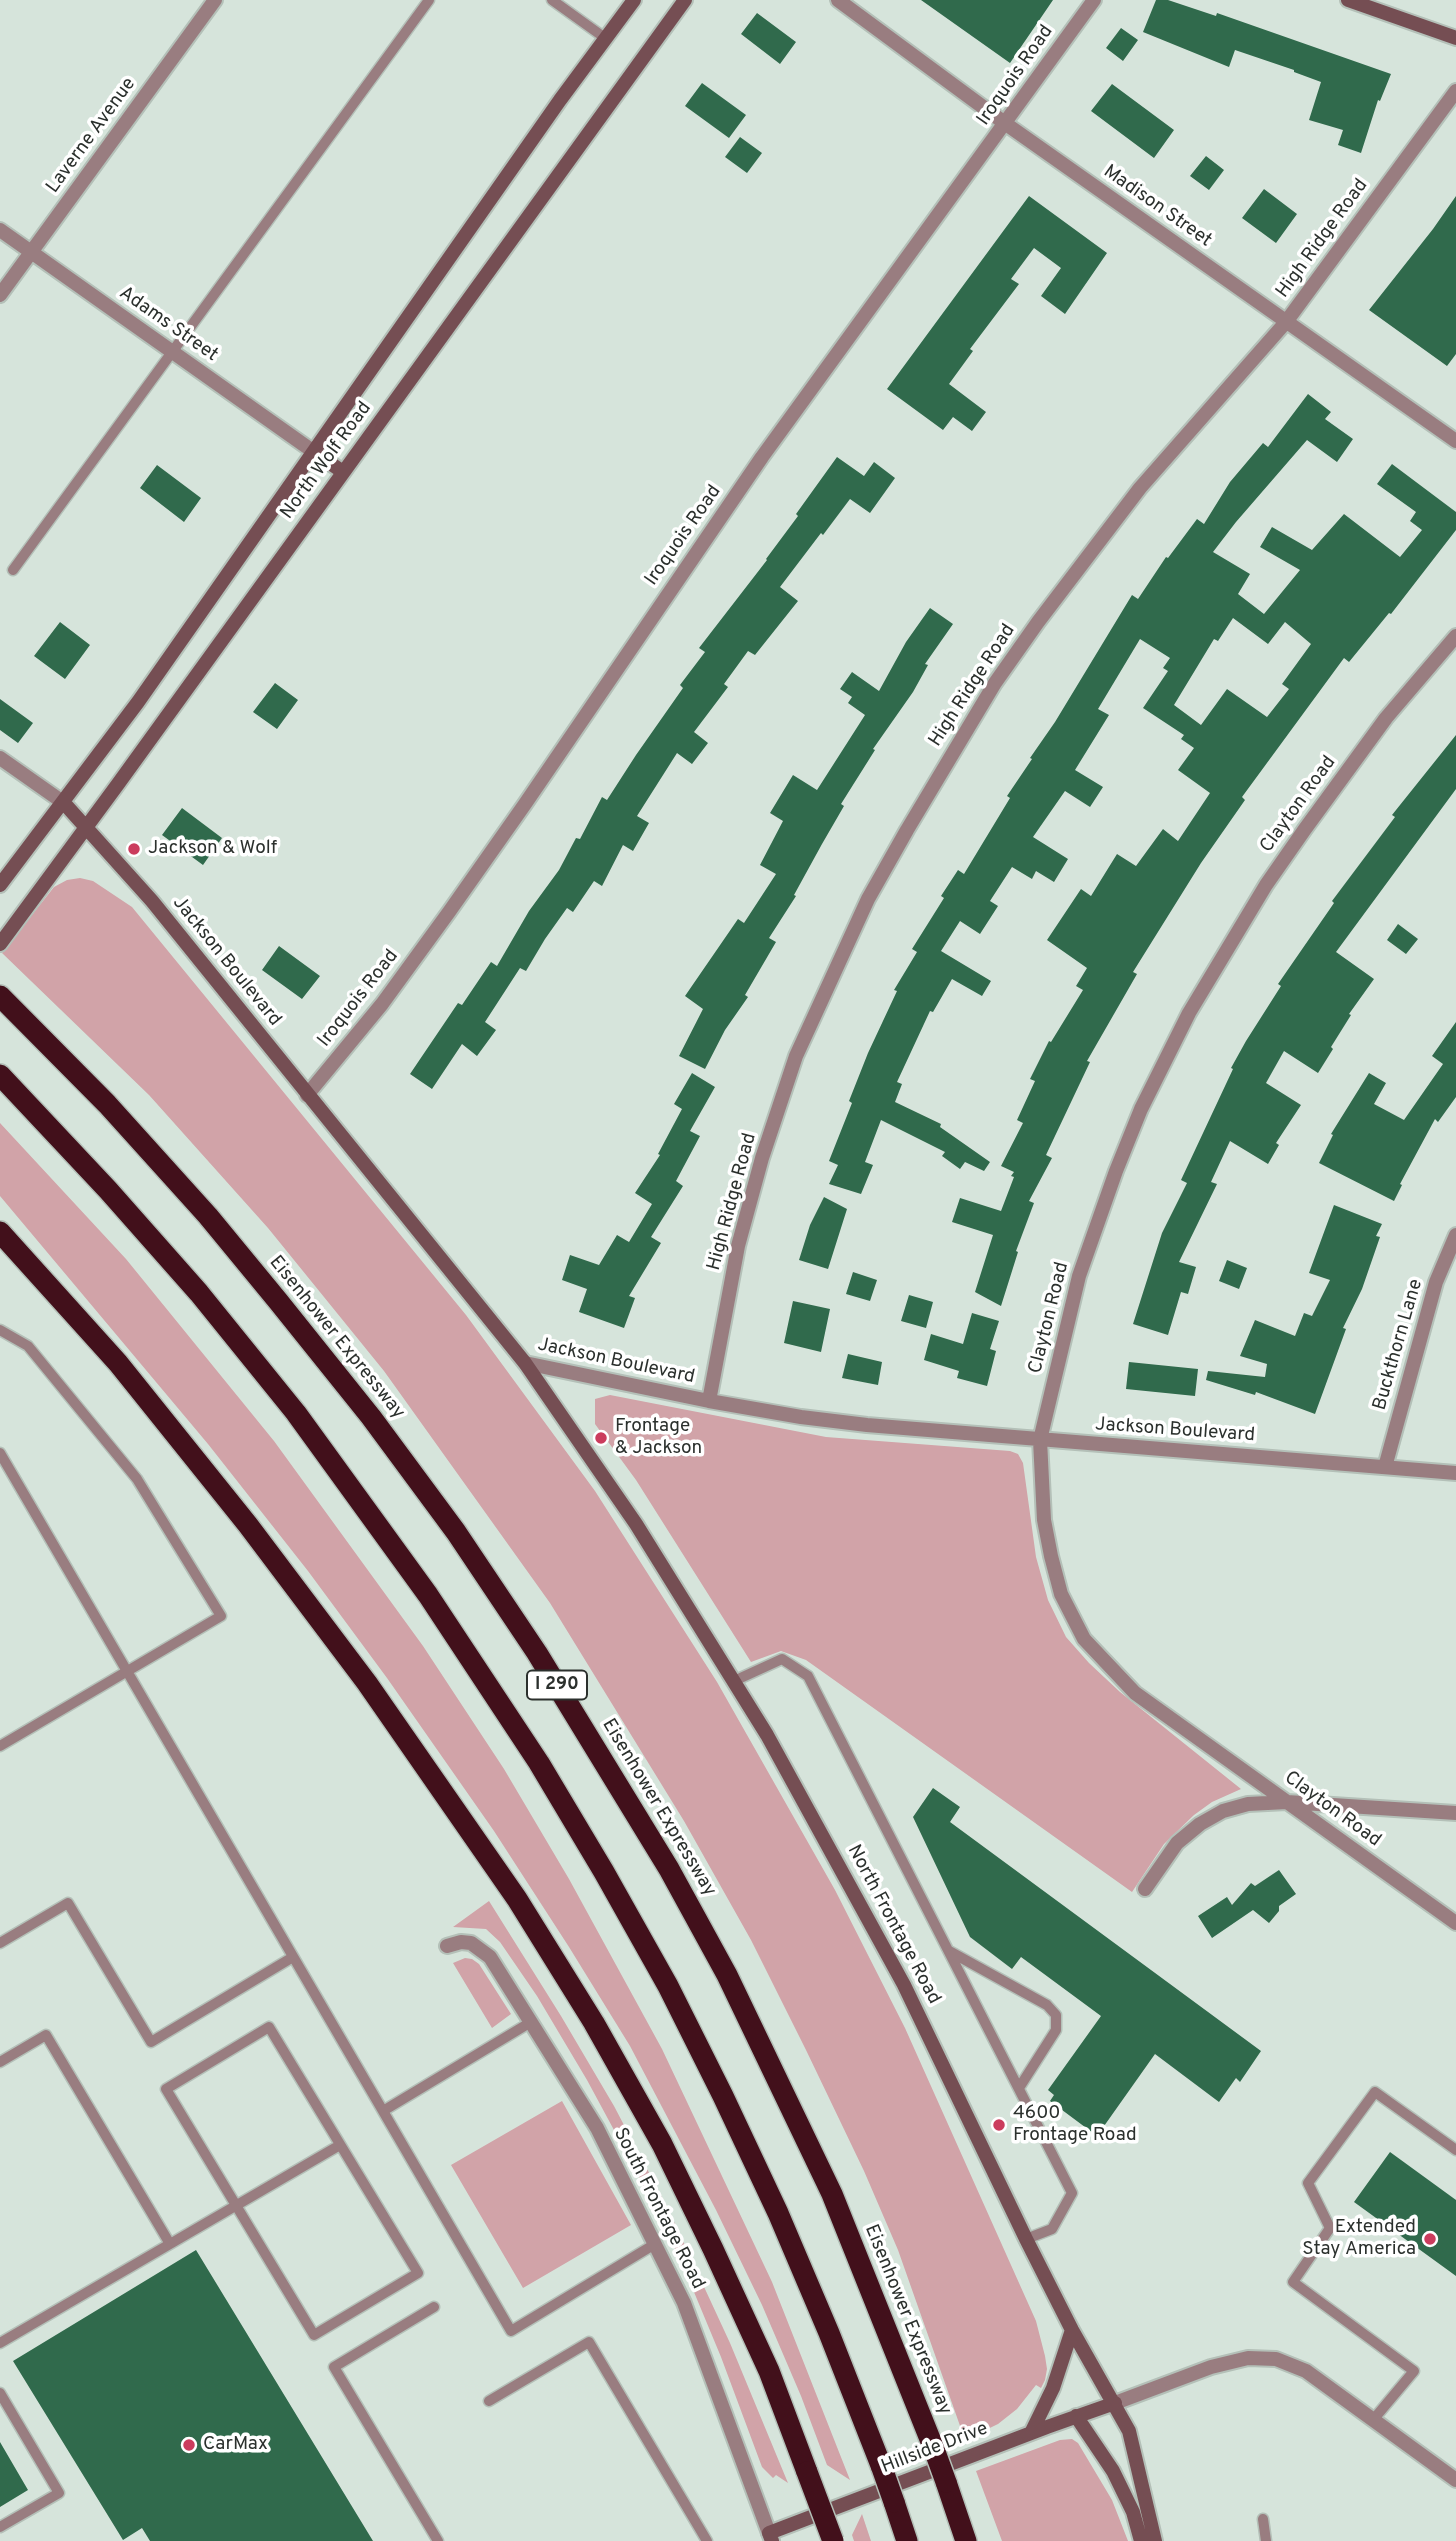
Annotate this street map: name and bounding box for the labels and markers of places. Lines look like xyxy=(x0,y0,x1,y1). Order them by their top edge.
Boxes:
place label: Jackson & Wolf xyxy=(148,838,277,860)
marker: Jackson & Wolf xyxy=(126,841,142,857)
place label: Frontage & Jackson xyxy=(615,1416,702,1460)
marker: Frontage & Jackson xyxy=(593,1430,609,1446)
place label: 4600 Frontage Road xyxy=(1013,2103,1137,2147)
marker: 4600 Frontage Road xyxy=(991,2117,1007,2133)
place label: Extended Stay America xyxy=(1302,2217,1416,2261)
marker: Extended Stay America xyxy=(1422,2231,1438,2247)
place label: CarMax xyxy=(203,2434,268,2456)
marker: CarMax xyxy=(181,2437,197,2453)

